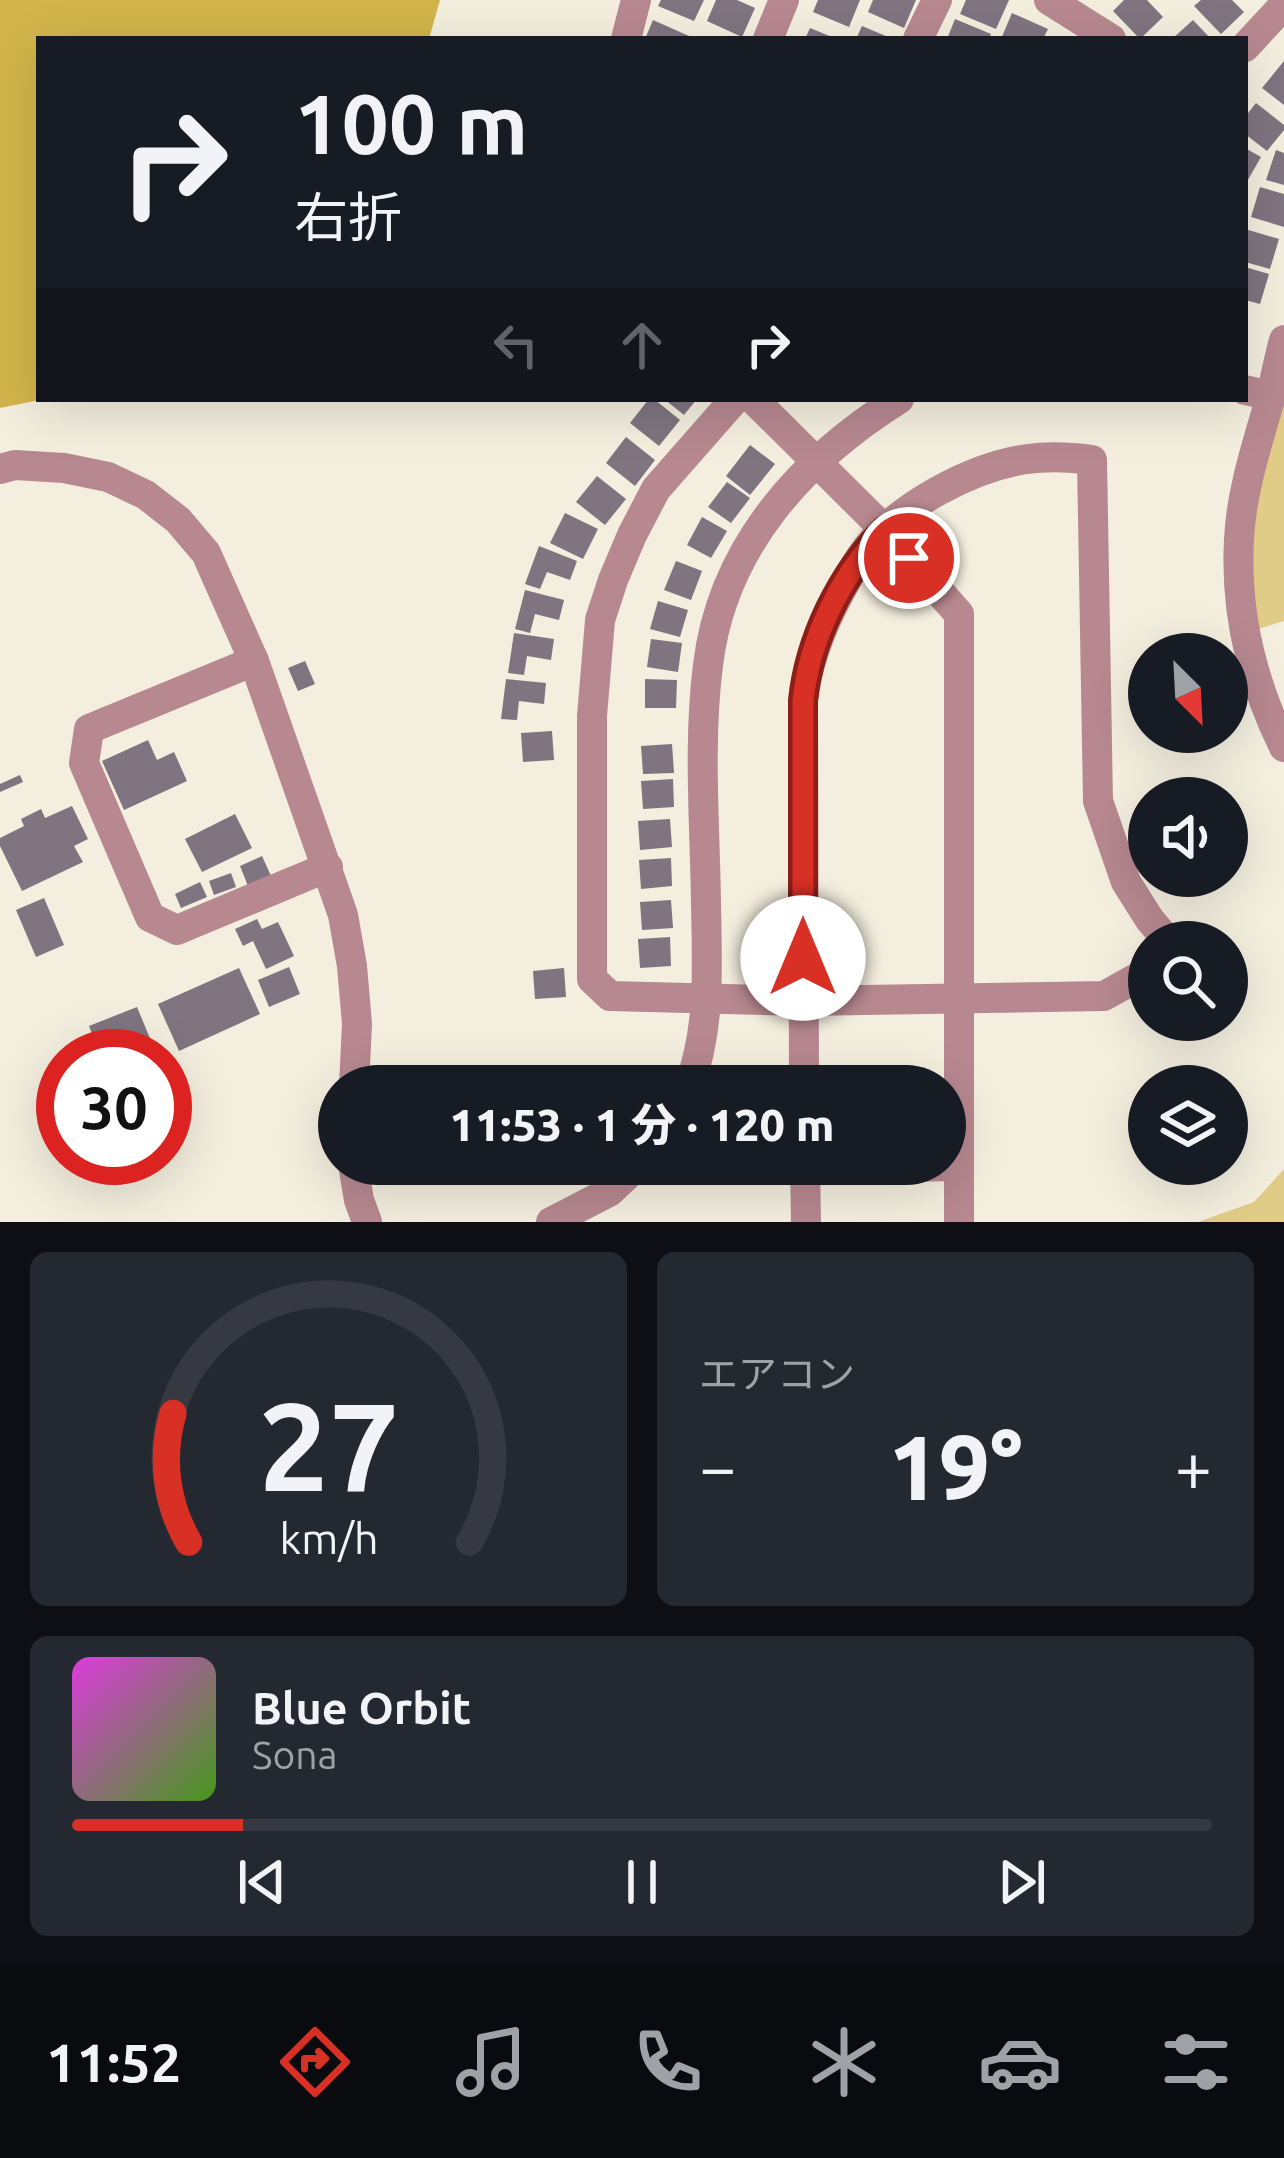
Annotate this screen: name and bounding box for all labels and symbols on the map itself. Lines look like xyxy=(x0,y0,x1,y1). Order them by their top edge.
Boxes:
pin xyxy=(858,507,960,609)
north arrow xyxy=(1128,633,1248,753)
position arrow xyxy=(740,895,866,1021)
speed limit sign: 30 xyxy=(36,1029,192,1185)

